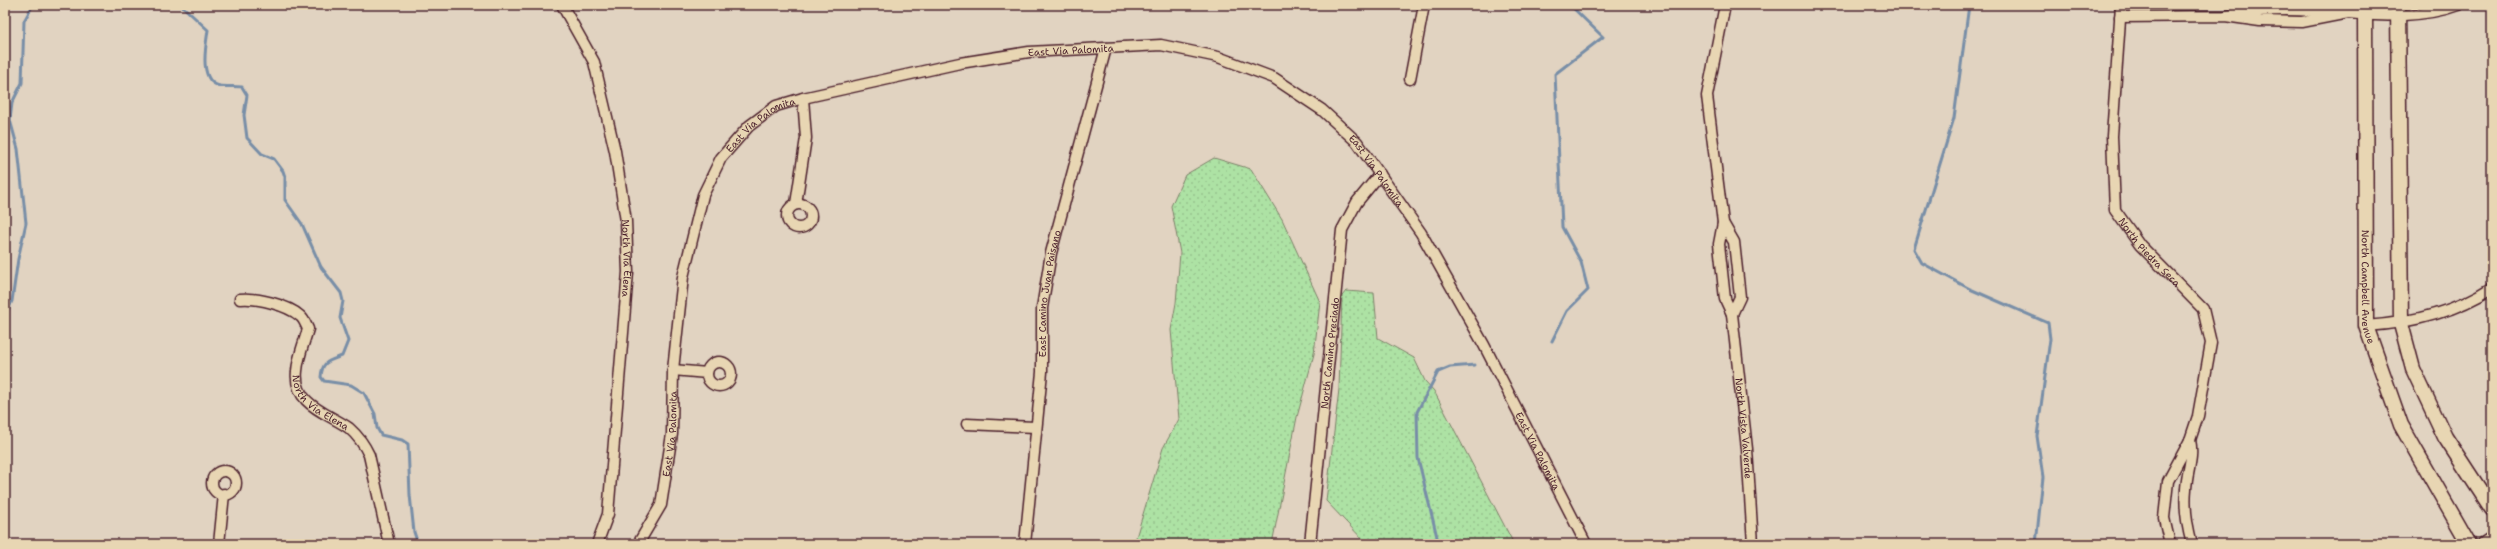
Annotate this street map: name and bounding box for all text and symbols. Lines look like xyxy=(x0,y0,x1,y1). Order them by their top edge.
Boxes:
street label: East Via Palomita xyxy=(1027,41,1115,59)
street label: East Via Palomita xyxy=(723,94,797,155)
street label: East Via Palomita xyxy=(1346,131,1407,210)
street label: North Piedra Seca xyxy=(2116,215,2184,290)
street label: North Via Elena xyxy=(619,219,635,298)
street label: East Camino Juan Paisano xyxy=(1035,228,1063,357)
street label: North Campbell Avenue xyxy=(2359,230,2378,346)
street label: North Camino Preciado xyxy=(1317,297,1342,409)
street label: North Via Elena xyxy=(290,374,352,433)
street label: North Vista Valverde xyxy=(1733,377,1755,480)
street label: East Via Palomita xyxy=(659,390,679,478)
street label: East Via Palomita xyxy=(1513,409,1564,493)

